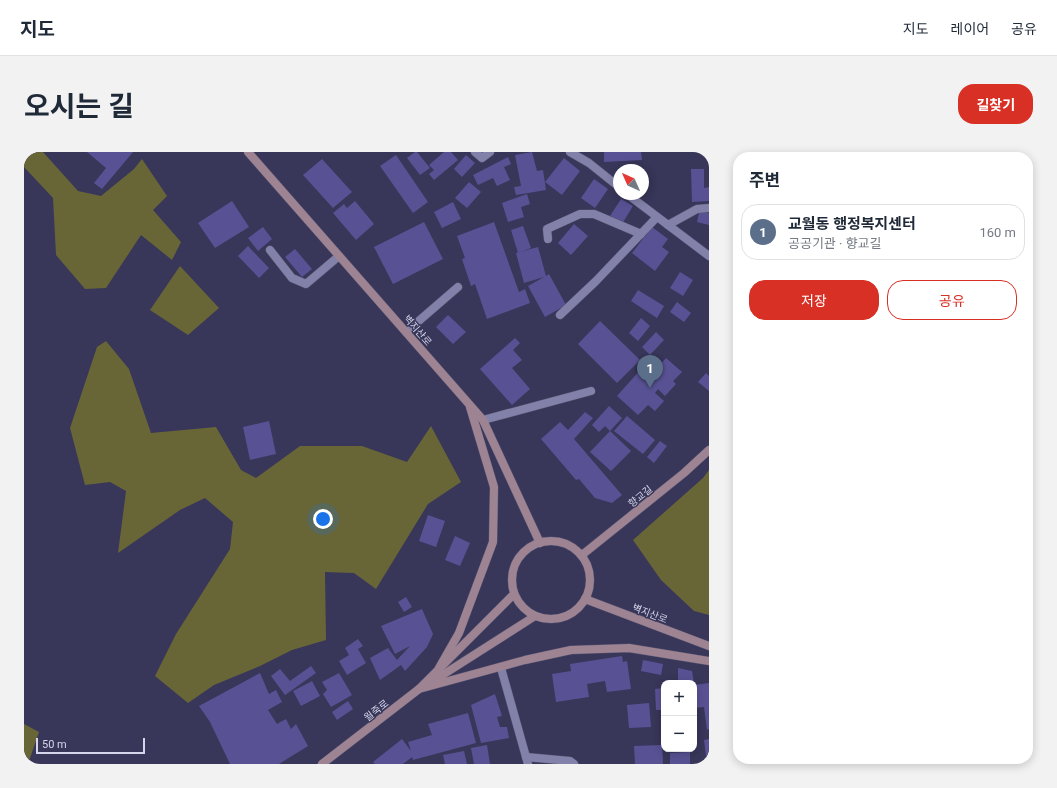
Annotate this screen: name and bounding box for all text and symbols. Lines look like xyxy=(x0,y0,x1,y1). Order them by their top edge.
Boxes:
text: 지도 xyxy=(20,18,55,41)
text: 지도 xyxy=(903,21,929,37)
text: 레이어 xyxy=(951,21,989,37)
text: 공유 xyxy=(1011,21,1037,37)
button: 길찾기 xyxy=(958,84,1033,124)
text: 오시는 길 xyxy=(24,90,134,123)
north arrow xyxy=(613,164,649,200)
text: 주변 xyxy=(749,170,780,190)
text: 교월동 행정복지센터 xyxy=(788,215,916,233)
text: 1 xyxy=(759,225,767,240)
text: 160 m xyxy=(979,225,1016,240)
text: 공공기관 · 향교길 xyxy=(788,236,882,251)
button: 저장 xyxy=(749,280,879,320)
button: 공유 xyxy=(887,280,1017,320)
street label: 벽지산로 xyxy=(401,313,434,348)
pin: 1 xyxy=(637,355,663,388)
street label: 향교길 xyxy=(626,483,655,509)
your location xyxy=(313,509,333,529)
street label: 벽지산로 xyxy=(631,602,669,625)
map controls xyxy=(661,680,697,752)
button: + xyxy=(661,680,697,716)
street label: 월죽로 xyxy=(362,698,391,723)
button: − xyxy=(661,716,697,752)
scale bar xyxy=(36,736,145,755)
text: 50 m xyxy=(42,738,67,751)

